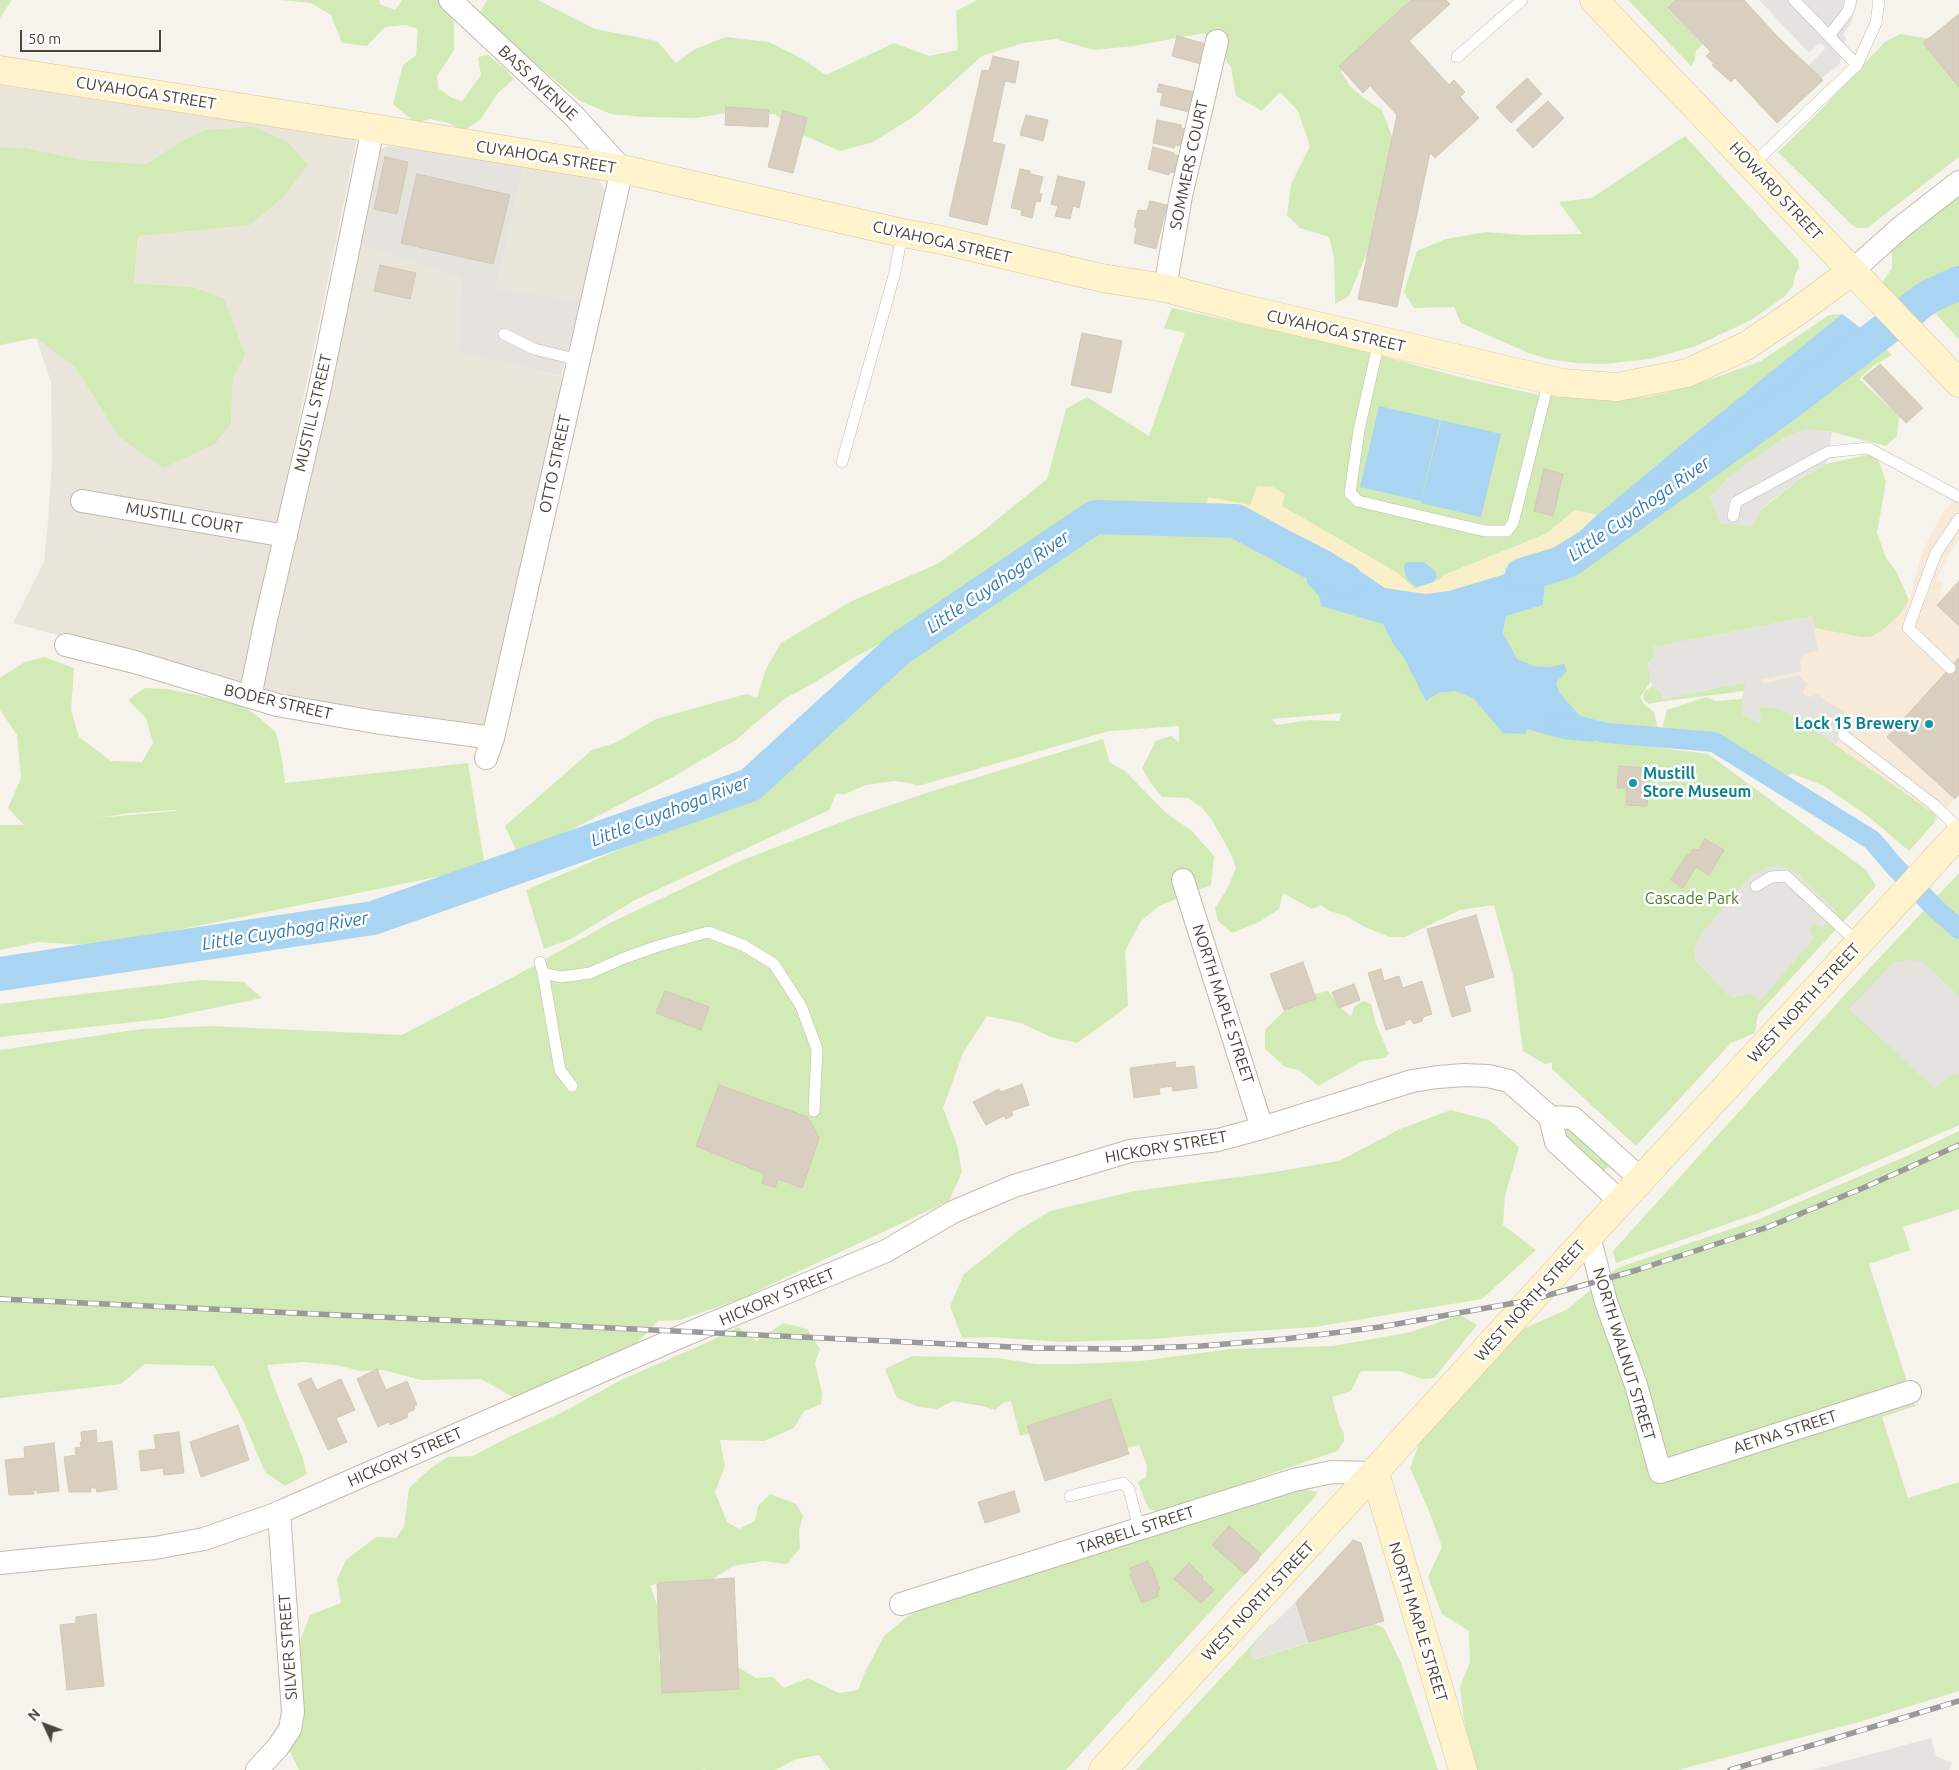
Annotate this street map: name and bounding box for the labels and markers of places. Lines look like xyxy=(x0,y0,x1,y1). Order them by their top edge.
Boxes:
place label: Lock 15 Brewery xyxy=(1795,714,1919,734)
marker: Lock 15 Brewery xyxy=(1923,718,1935,730)
place label: Mustill Store Museum xyxy=(1643,764,1751,802)
marker: Mustill Store Museum xyxy=(1627,777,1639,789)

